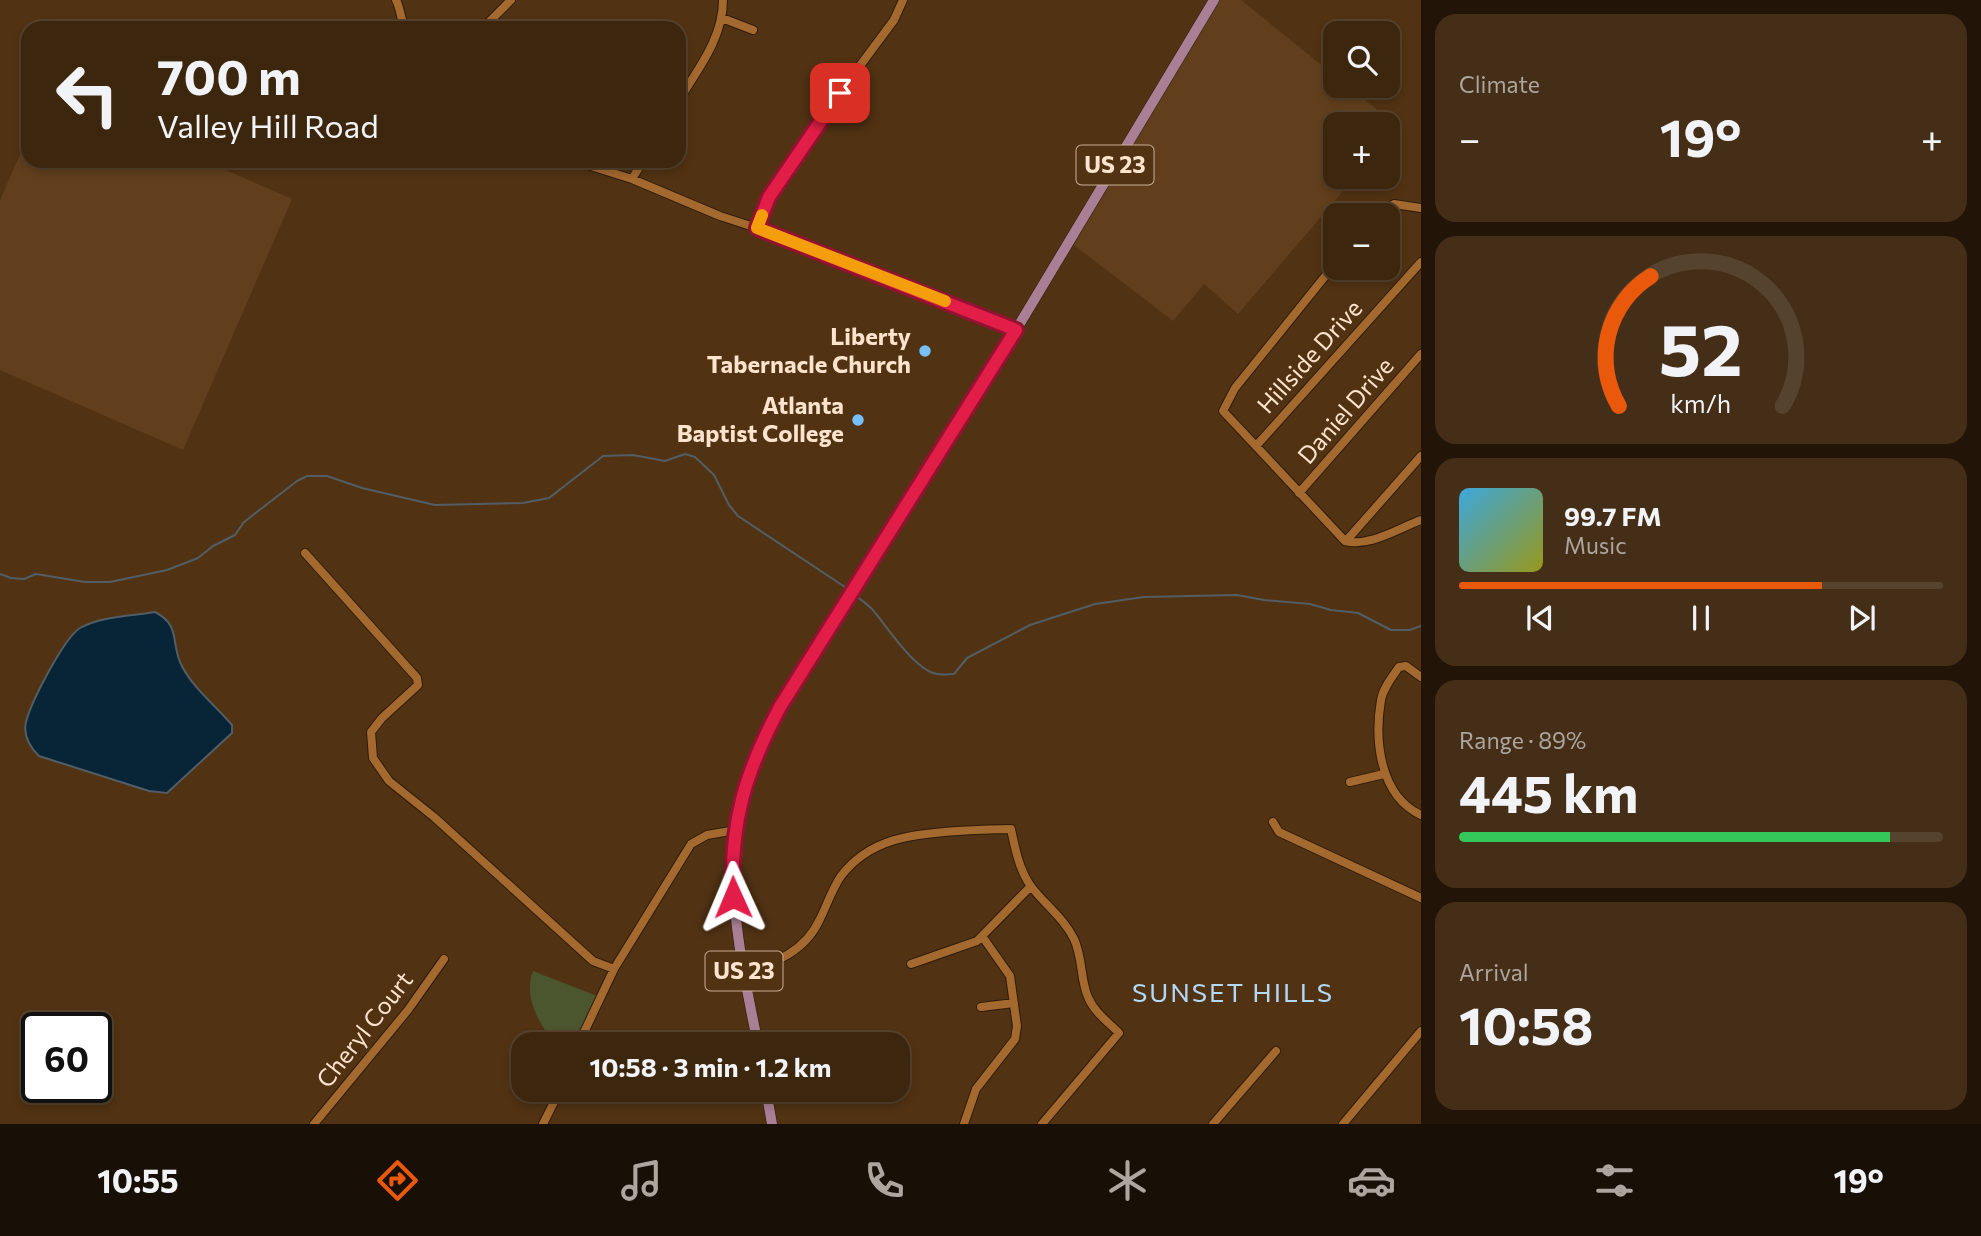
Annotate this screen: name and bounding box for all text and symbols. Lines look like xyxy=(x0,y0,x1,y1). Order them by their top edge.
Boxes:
map controls xyxy=(1323,21,1400,280)
button: search xyxy=(1323,21,1400,98)
text: 700 m xyxy=(157,45,301,105)
icon: left xyxy=(42,49,133,140)
pin xyxy=(810,63,870,123)
text: Climate xyxy=(1459,70,1540,98)
icon: arrive xyxy=(821,74,859,112)
text: 19° xyxy=(1660,104,1741,168)
text: Valley Hill Road xyxy=(157,105,379,145)
button: + xyxy=(1323,112,1400,189)
text: − xyxy=(1459,114,1481,161)
text: + xyxy=(1921,114,1943,161)
road number: US 23 xyxy=(1076,146,1154,184)
button: − xyxy=(1323,203,1400,280)
street label: Hillside Drive xyxy=(1250,293,1367,419)
text: 52 xyxy=(1659,302,1743,391)
place label: Liberty Tabernacle Church xyxy=(707,321,911,378)
marker: Liberty Tabernacle Church xyxy=(917,343,933,359)
street label: Daniel Drive xyxy=(1291,351,1399,469)
text: km/h xyxy=(1671,388,1731,418)
place label: Atlanta Baptist College xyxy=(677,390,844,447)
marker: Atlanta Baptist College xyxy=(850,412,866,428)
text: 99.7 FM xyxy=(1564,500,1662,531)
text: Music xyxy=(1564,531,1627,559)
icon: previous xyxy=(1521,599,1559,637)
icon: pause xyxy=(1682,599,1720,637)
icon: next xyxy=(1843,599,1881,637)
text: Range · 89% xyxy=(1459,726,1586,754)
text: 445 km xyxy=(1459,760,1638,824)
position arrow xyxy=(696,860,770,934)
road number: US 23 xyxy=(706,952,782,990)
text: Arrival xyxy=(1459,958,1529,986)
street label: Cheryl Court xyxy=(310,965,418,1093)
district label: SUNSET HILLS xyxy=(1132,976,1334,1007)
text: 10:58 xyxy=(1459,992,1593,1056)
speed limit sign: 60 xyxy=(21,1012,112,1103)
text: 10:58 · 3 min · 1.2 km xyxy=(590,1051,831,1082)
icon: directions xyxy=(373,1156,422,1205)
icon: music xyxy=(617,1156,666,1205)
icon: phone xyxy=(860,1156,909,1205)
icon: climate xyxy=(1103,1156,1152,1205)
icon: car xyxy=(1347,1156,1396,1205)
icon: filters xyxy=(1590,1156,1639,1205)
text: 10:55 xyxy=(97,1160,179,1200)
text: 19° xyxy=(1834,1160,1884,1200)

